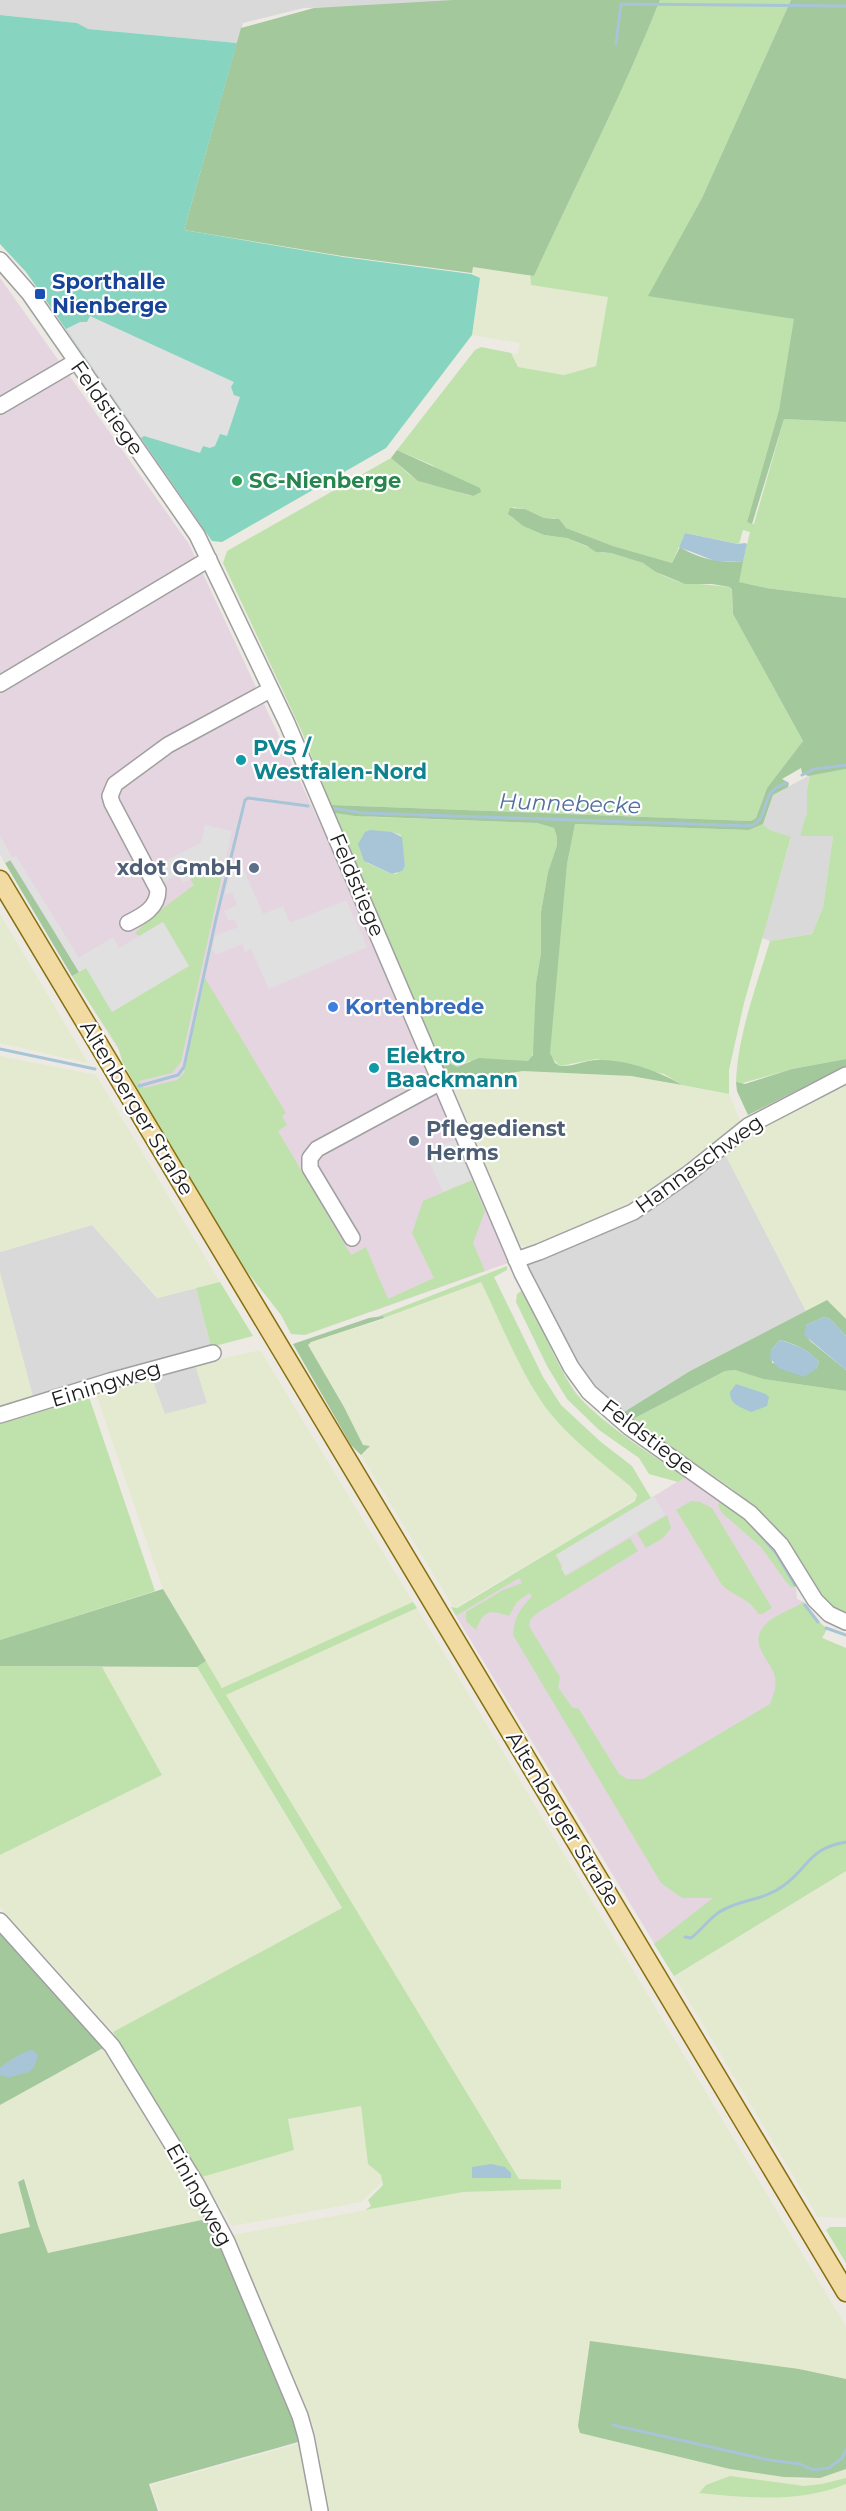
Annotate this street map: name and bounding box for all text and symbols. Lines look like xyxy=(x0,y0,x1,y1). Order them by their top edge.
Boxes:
place label: Sporthalle Nienberge xyxy=(52,269,168,318)
marker: Sporthalle Nienberge xyxy=(33,287,47,301)
street label: Feldstiege xyxy=(66,356,149,460)
place label: SC-Nienberge xyxy=(249,468,401,493)
marker: SC-Nienberge xyxy=(230,474,244,488)
place label: PVS / Westfalen-Nord xyxy=(253,735,427,784)
marker: PVS / Westfalen-Nord xyxy=(234,753,248,767)
water label: Hunnebecke xyxy=(499,788,641,819)
street label: Feldstiege xyxy=(325,829,390,940)
place label: xdot GmbH xyxy=(117,855,242,880)
marker: xdot GmbH xyxy=(247,861,261,875)
place label: Kortenbrede xyxy=(345,994,484,1019)
marker: Kortenbrede xyxy=(326,1000,340,1014)
street label: Altenberger Straße xyxy=(75,1016,200,1200)
place label: Elektro Baackmann xyxy=(386,1043,518,1092)
marker: Elektro Baackmann xyxy=(367,1061,381,1075)
street label: Hannaschweg xyxy=(630,1109,767,1218)
place label: Pflegedienst Herms xyxy=(426,1116,566,1165)
marker: Pflegedienst Herms xyxy=(407,1134,421,1148)
street label: Einingweg xyxy=(48,1355,164,1412)
street label: Feldstiege xyxy=(597,1394,700,1480)
street label: Altenberger Straße xyxy=(501,1727,626,1911)
street label: Einingweg xyxy=(161,2139,238,2250)

